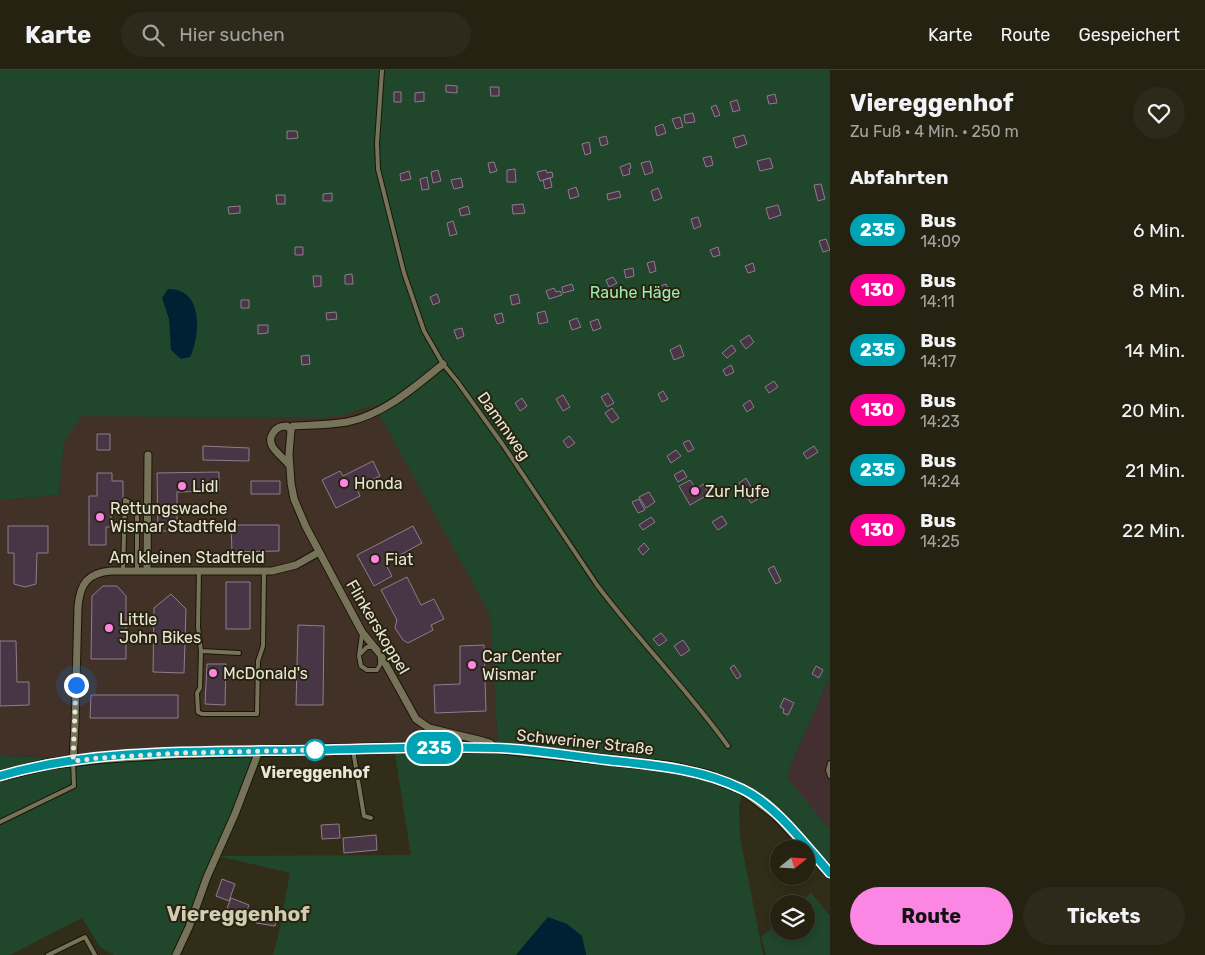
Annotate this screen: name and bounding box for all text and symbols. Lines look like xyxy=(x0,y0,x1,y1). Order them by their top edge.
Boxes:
search box xyxy=(121,12,471,57)
text: Karte xyxy=(25,21,91,49)
icon: search xyxy=(139,21,167,49)
text: Hier suchen xyxy=(179,23,285,46)
text: Karte xyxy=(928,24,972,46)
text: Route xyxy=(1000,24,1050,46)
text: Gespeichert xyxy=(1078,24,1180,46)
button: heart xyxy=(1133,87,1185,139)
text: Viereggenhof xyxy=(850,89,1013,117)
text: Zu Fuß · 4 Min. · 250 m xyxy=(850,122,1019,141)
text: Abfahrten xyxy=(850,166,948,189)
text: Bus xyxy=(920,209,956,232)
text: 235 xyxy=(860,219,895,241)
text: 6 Min. xyxy=(1133,219,1185,242)
text: 14:09 xyxy=(920,232,961,251)
text: Bus xyxy=(920,269,956,292)
text: 130 xyxy=(861,279,894,301)
text: 8 Min. xyxy=(1132,279,1185,302)
park label: Rauhe Häge xyxy=(590,283,680,302)
text: 14:11 xyxy=(920,292,955,311)
text: Bus xyxy=(920,329,956,352)
text: 235 xyxy=(860,339,895,361)
text: 14 Min. xyxy=(1124,339,1185,362)
text: 14:17 xyxy=(920,352,956,371)
street label: Dammweg xyxy=(473,388,535,464)
text: Bus xyxy=(920,389,956,412)
text: 130 xyxy=(861,399,894,421)
text: 20 Min. xyxy=(1121,399,1185,422)
text: 14:23 xyxy=(920,412,960,431)
text: Bus xyxy=(920,449,956,472)
text: 235 xyxy=(860,459,895,481)
text: 21 Min. xyxy=(1125,459,1185,482)
text: 14:24 xyxy=(920,472,960,491)
place label: Honda xyxy=(354,474,403,493)
place label: Lidl xyxy=(192,477,218,496)
marker: Honda xyxy=(338,477,350,489)
marker: Lidl xyxy=(176,480,188,492)
place label: Zur Hufe xyxy=(705,482,770,501)
marker: Zur Hufe xyxy=(689,485,701,497)
place label: Rettungswache Wismar Stadtfeld xyxy=(110,499,237,536)
text: Bus xyxy=(920,509,956,532)
marker: Rettungswache Wismar Stadtfeld xyxy=(94,511,106,523)
text: 130 xyxy=(861,519,894,541)
text: 22 Min. xyxy=(1122,519,1185,542)
text: 14:25 xyxy=(920,532,960,551)
street label: Am kleinen Stadtfeld xyxy=(109,548,265,567)
place label: Fiat xyxy=(385,550,413,569)
marker: Fiat xyxy=(369,553,381,565)
street label: Flinkerskoppel xyxy=(342,576,414,678)
place label: Little John Bikes xyxy=(119,610,201,647)
marker: Little John Bikes xyxy=(103,622,115,634)
place label: Car Center Wismar xyxy=(482,647,562,684)
marker: Car Center Wismar xyxy=(466,659,478,671)
place label: McDonald's xyxy=(223,664,308,683)
marker: McDonald's xyxy=(207,667,219,679)
your location xyxy=(64,673,89,698)
street label: Schweriner Straße xyxy=(516,725,654,759)
line badge: 235 xyxy=(405,732,463,764)
text: 235 xyxy=(416,737,452,759)
marker: Viereggenhof xyxy=(304,739,326,761)
place label: Viereggenhof xyxy=(261,763,370,782)
north arrow xyxy=(770,840,815,885)
map controls xyxy=(770,840,815,940)
button: Route xyxy=(850,887,1013,945)
button: Tickets xyxy=(1023,887,1185,945)
button: layers xyxy=(770,895,815,940)
district label: Viereggenhof xyxy=(166,901,310,926)

